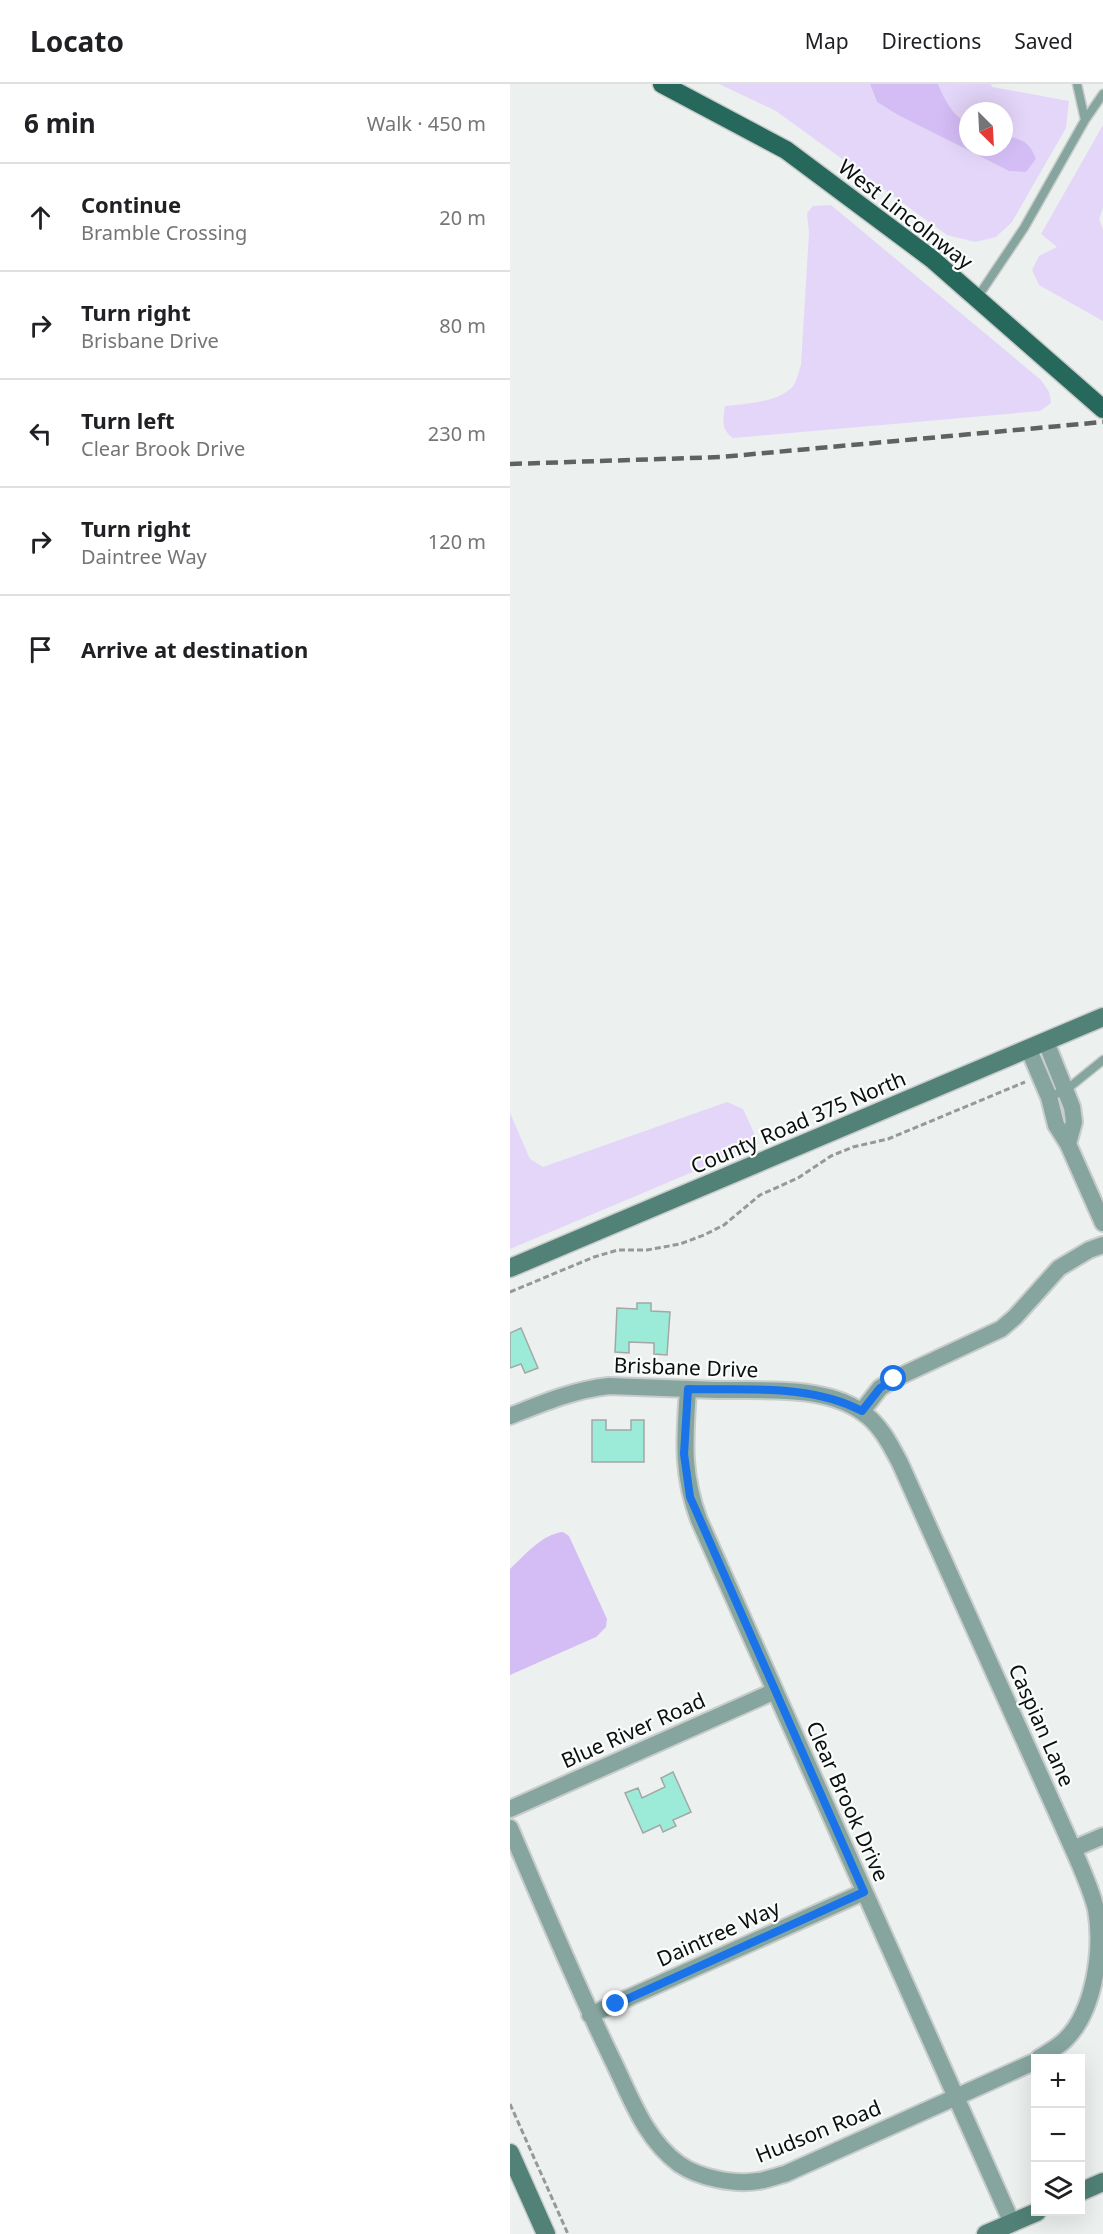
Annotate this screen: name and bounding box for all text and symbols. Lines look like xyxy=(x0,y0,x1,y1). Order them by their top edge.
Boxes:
text: Locato xyxy=(30,22,124,60)
text: Map xyxy=(805,27,849,55)
text: Directions xyxy=(882,27,981,55)
text: Saved xyxy=(1014,27,1073,55)
north arrow xyxy=(959,102,1013,156)
text: 6 min xyxy=(24,105,96,141)
text: Walk · 450 m xyxy=(367,110,486,137)
street label: West Lincolnway xyxy=(833,153,979,276)
text: Continue xyxy=(81,189,181,219)
icon: ahead xyxy=(24,201,57,234)
text: 20 m xyxy=(439,204,486,231)
text: Bramble Crossing xyxy=(81,219,247,246)
text: Turn right xyxy=(81,297,191,327)
icon: right xyxy=(24,309,57,342)
text: 80 m xyxy=(439,312,486,339)
text: Brisbane Drive xyxy=(81,327,219,354)
text: Turn left xyxy=(81,405,175,435)
icon: left xyxy=(24,417,57,450)
text: 230 m xyxy=(428,420,486,447)
text: Clear Brook Drive xyxy=(81,435,245,462)
text: Turn right xyxy=(81,513,191,543)
icon: right xyxy=(24,525,57,558)
text: 120 m xyxy=(428,528,486,555)
text: Daintree Way xyxy=(81,543,207,570)
icon: arrive xyxy=(24,633,57,666)
text: Arrive at destination xyxy=(81,634,308,664)
street label: County Road 375 North xyxy=(686,1064,910,1180)
street label: Brisbane Drive xyxy=(613,1350,759,1384)
route start xyxy=(880,1365,906,1391)
street label: Caspian Lane xyxy=(1003,1659,1081,1791)
street label: Blue River Road xyxy=(557,1686,709,1774)
street label: Clear Brook Drive xyxy=(800,1717,896,1885)
street label: Daintree Way xyxy=(652,1893,784,1973)
route end xyxy=(602,1990,628,2016)
map controls xyxy=(1031,2054,1085,2216)
button: + xyxy=(1031,2054,1085,2108)
street label: Hudson Road xyxy=(751,2093,885,2169)
button: − xyxy=(1031,2108,1085,2162)
button: layers xyxy=(1031,2162,1085,2216)

